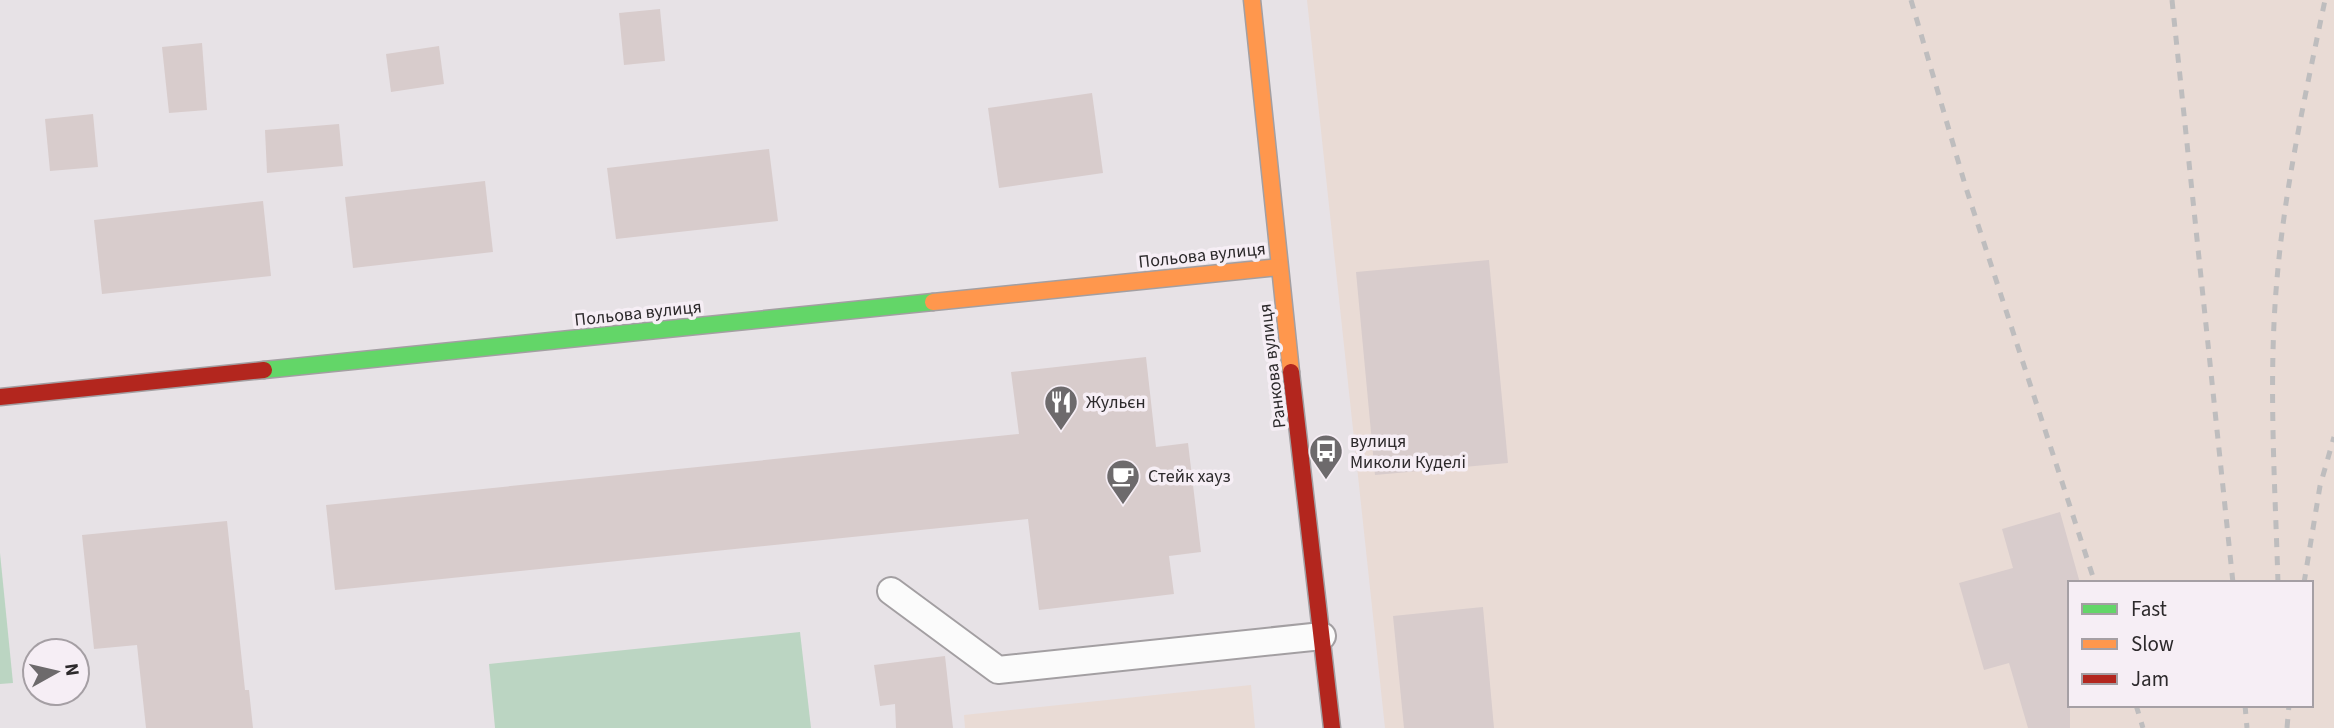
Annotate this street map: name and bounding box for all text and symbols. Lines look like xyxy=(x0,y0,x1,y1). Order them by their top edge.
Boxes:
street label: Польова вулиця xyxy=(1137,236,1267,275)
street label: Польова вулиця xyxy=(573,294,703,333)
street label: Ранкова вулиця xyxy=(1252,302,1293,430)
restaurant icon: Жульєн xyxy=(1042,383,1080,432)
place label: Жульєн xyxy=(1086,390,1146,415)
place label: вулиця Миколи Куделі xyxy=(1350,429,1466,475)
bus stop icon: вулиця Миколи Куделі xyxy=(1307,432,1345,481)
cafe icon: Стейк хауз xyxy=(1104,457,1142,506)
place label: Стейк хауз xyxy=(1148,464,1231,489)
legend xyxy=(2068,581,2313,707)
text: Fast xyxy=(2131,594,2167,624)
text: Slow xyxy=(2131,629,2174,659)
north arrow xyxy=(21,637,91,707)
text: N xyxy=(57,662,86,678)
text: Jam xyxy=(2131,664,2169,694)

